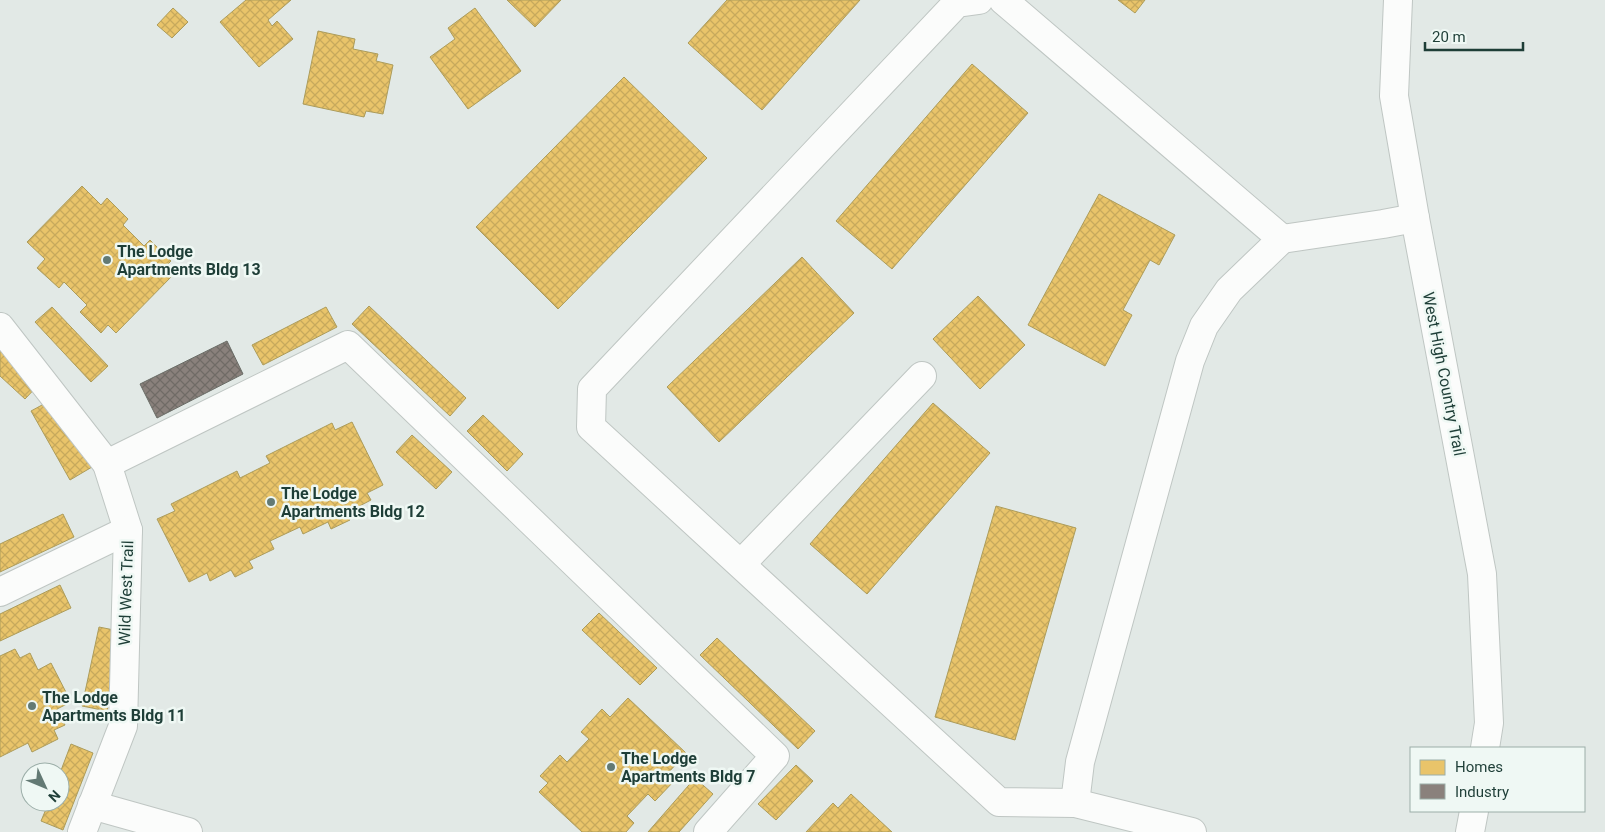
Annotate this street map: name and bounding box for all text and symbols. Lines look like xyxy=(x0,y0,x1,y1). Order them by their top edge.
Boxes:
scale bar xyxy=(1425,20,1522,52)
text: 20 m xyxy=(1432,28,1466,46)
place label: The Lodge Apartments Bldg 13 xyxy=(117,242,261,279)
marker: The Lodge Apartments Bldg 13 xyxy=(101,254,113,266)
street label: West High Country Trail xyxy=(1419,290,1469,458)
place label: The Lodge Apartments Bldg 12 xyxy=(281,484,425,521)
marker: The Lodge Apartments Bldg 12 xyxy=(265,496,277,508)
street label: Wild West Trail xyxy=(115,540,137,646)
place label: The Lodge Apartments Bldg 11 xyxy=(42,688,186,725)
marker: The Lodge Apartments Bldg 11 xyxy=(26,700,38,712)
legend xyxy=(1410,747,1585,812)
place label: The Lodge Apartments Bldg 7 xyxy=(621,749,756,786)
text: Homes xyxy=(1455,758,1503,776)
marker: The Lodge Apartments Bldg 7 xyxy=(605,761,617,773)
north arrow xyxy=(20,762,70,812)
text: Industry xyxy=(1455,783,1509,801)
text: N xyxy=(45,787,64,805)

